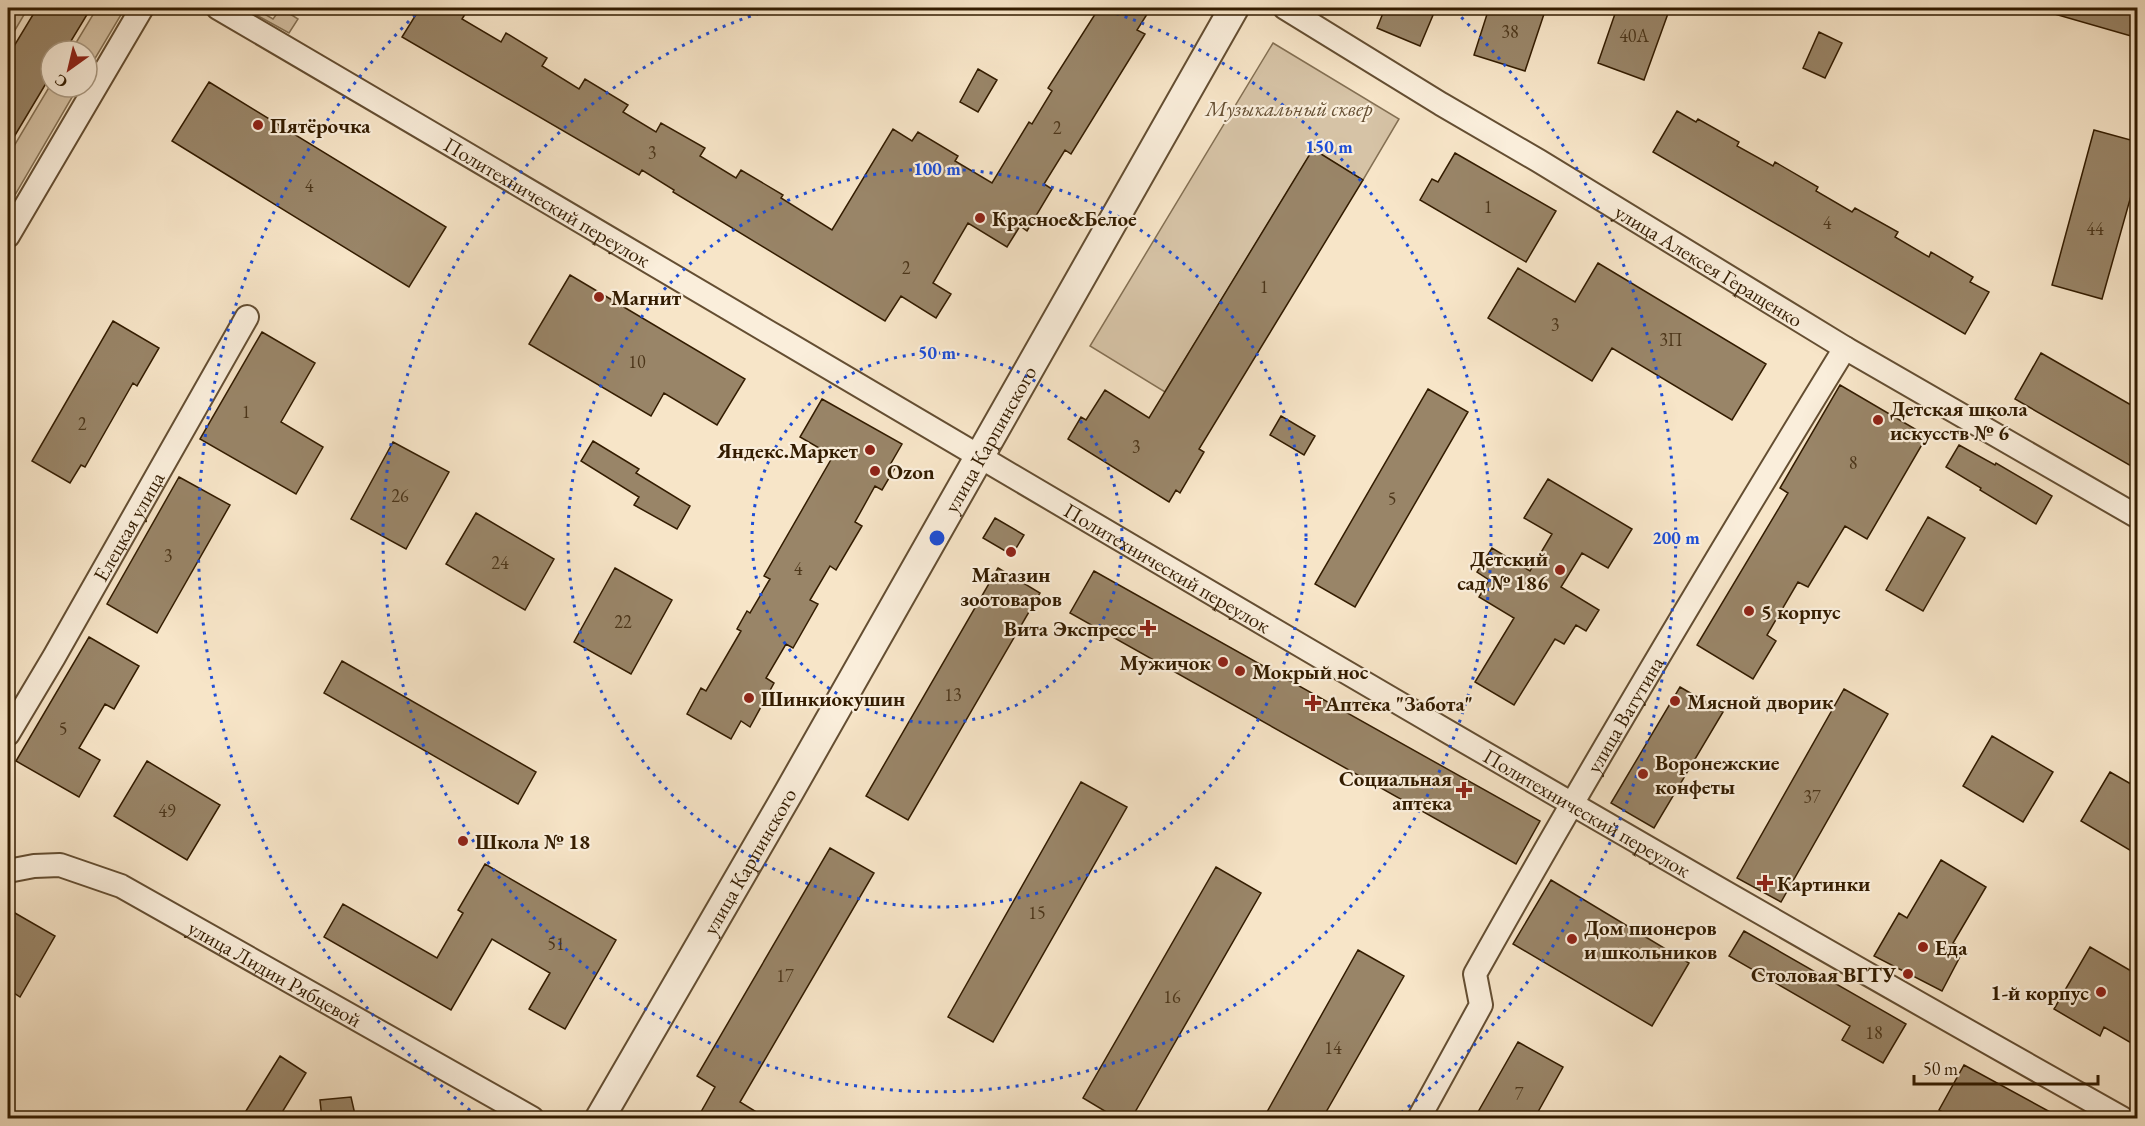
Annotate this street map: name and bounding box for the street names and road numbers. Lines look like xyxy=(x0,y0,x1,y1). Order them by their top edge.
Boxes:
street label: Политехнический переулок xyxy=(439,130,656,273)
street label: улица Алексея Геращенко xyxy=(1610,197,1808,333)
street label: улица Карпинского xyxy=(937,360,1042,517)
street label: Елецкая улица xyxy=(86,466,170,586)
street label: Политехнический переулок xyxy=(1059,496,1276,639)
street label: улица Ватутина xyxy=(1579,651,1669,778)
street label: Политехнический переулок xyxy=(1479,742,1696,883)
street label: улица Карпинского xyxy=(696,783,802,939)
street label: улица Лидии Рябцевой xyxy=(184,913,367,1033)

